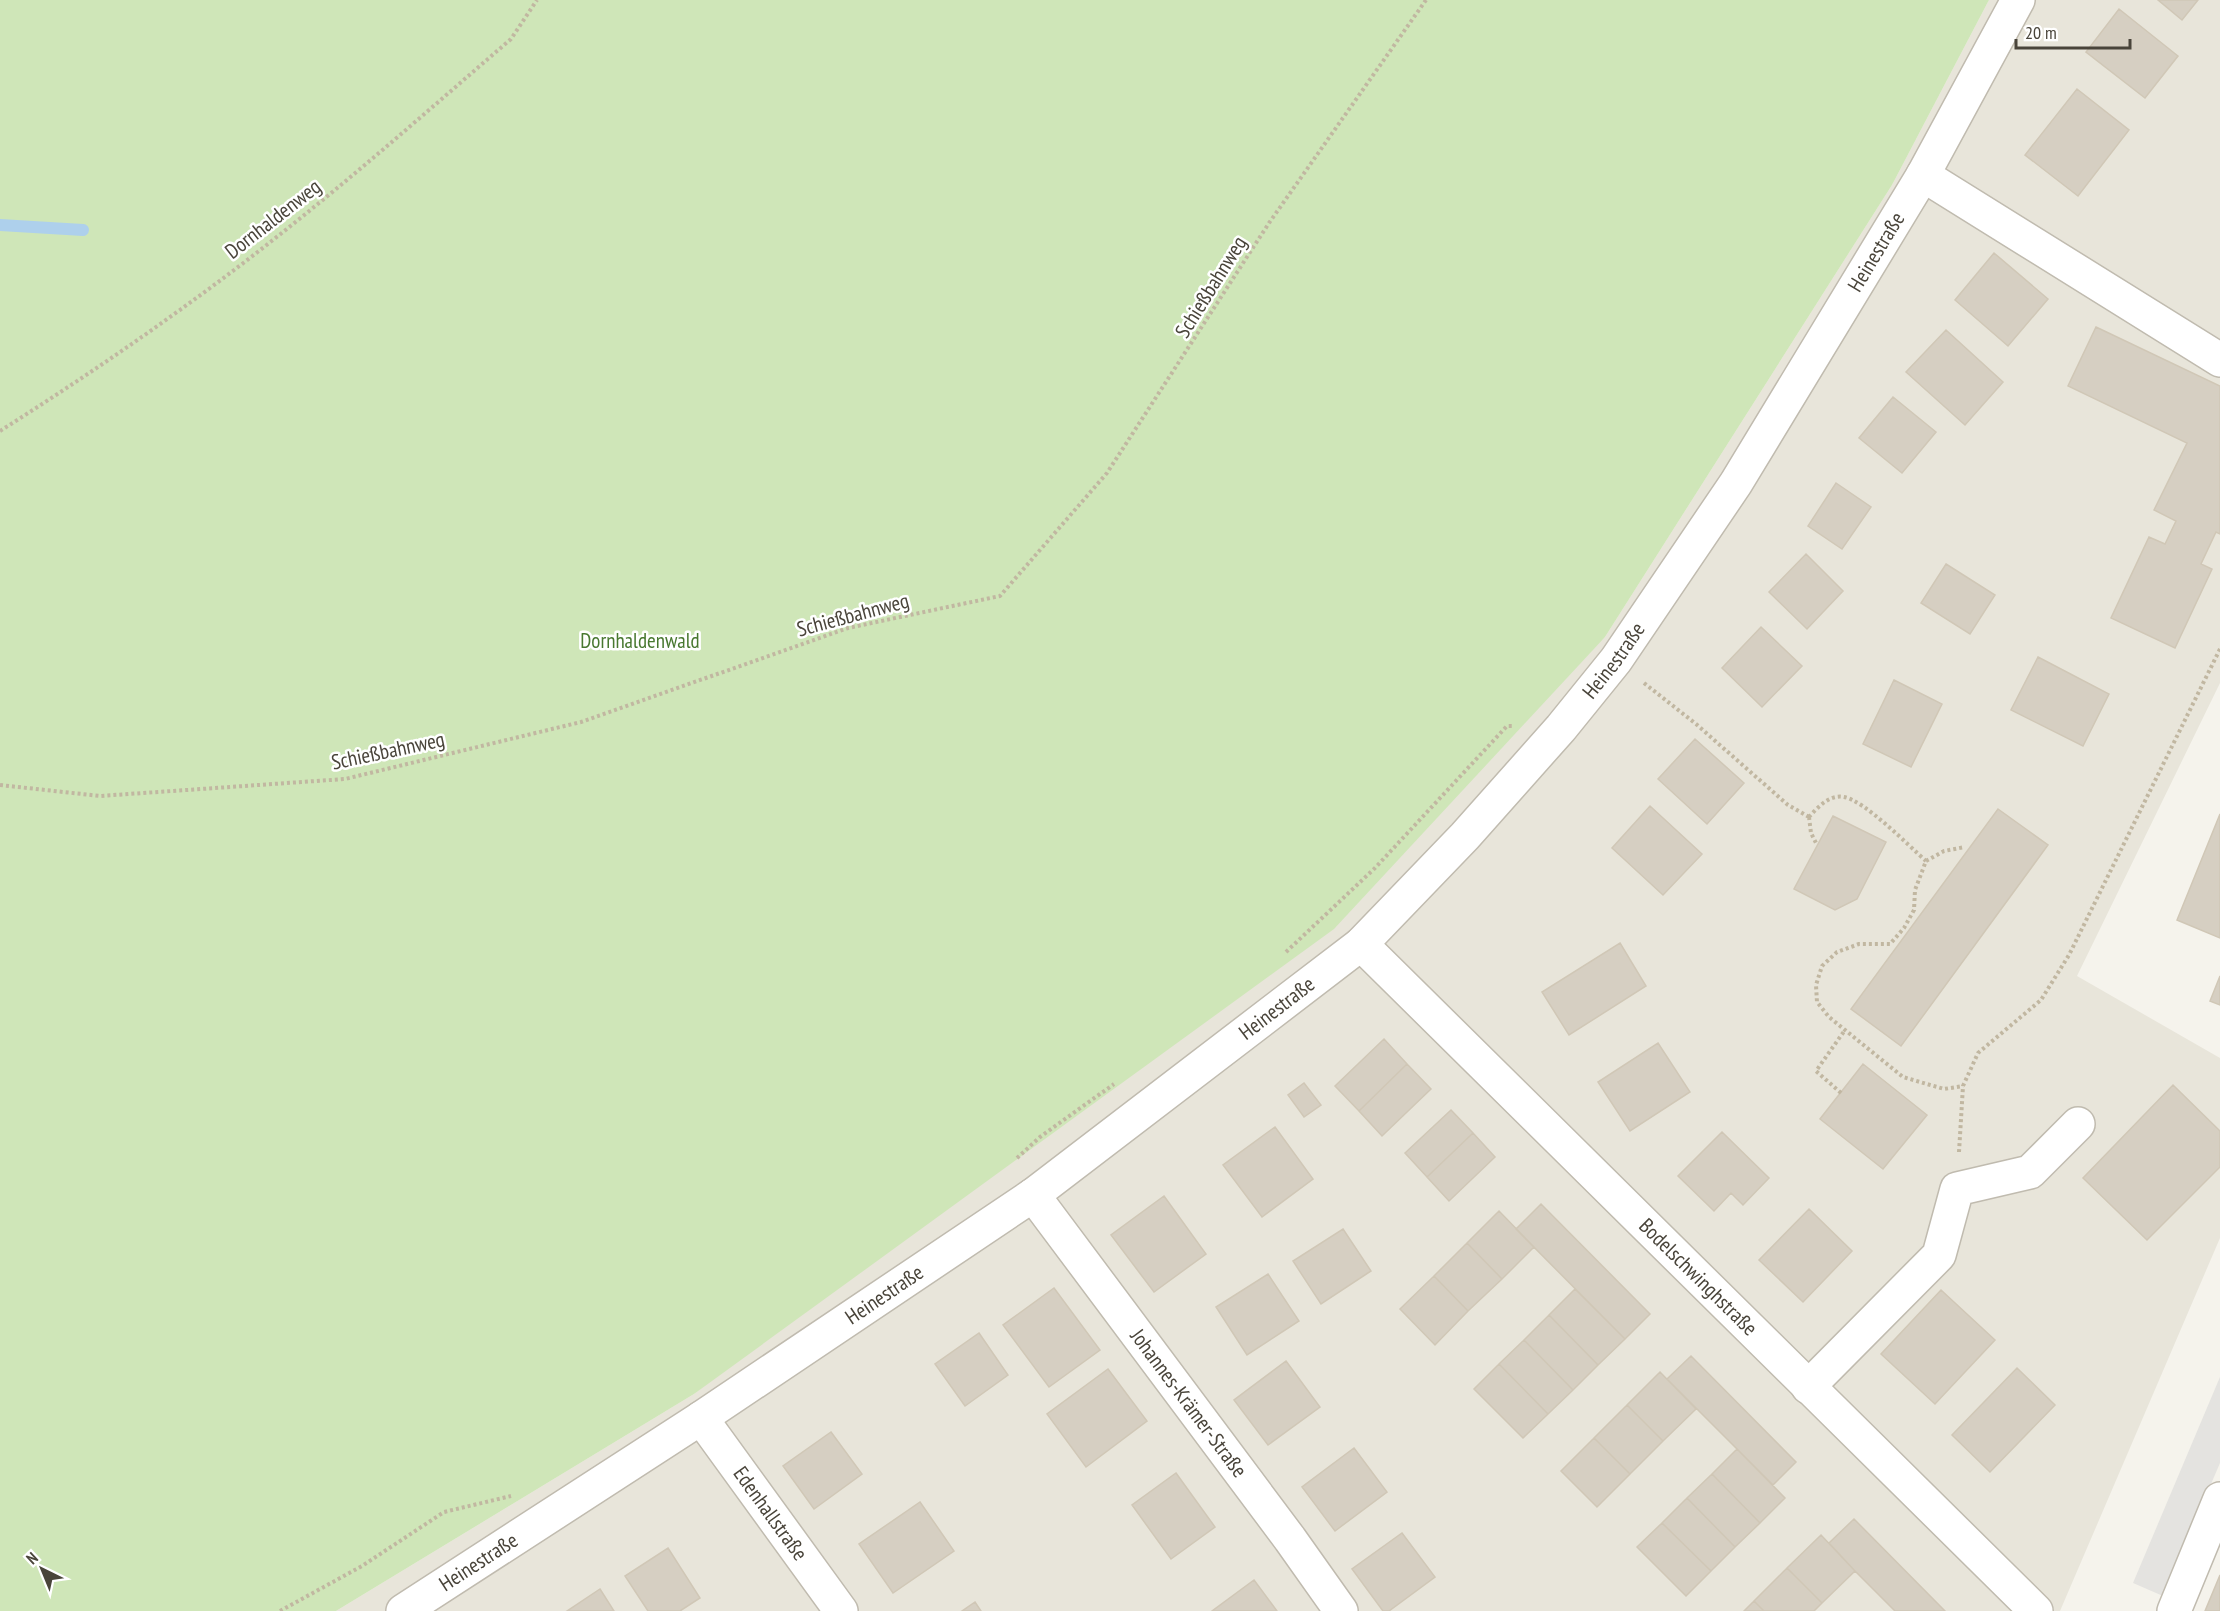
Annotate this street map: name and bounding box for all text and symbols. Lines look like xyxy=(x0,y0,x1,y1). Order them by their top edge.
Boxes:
scale bar xyxy=(2016,12,2130,50)
text: 20 m xyxy=(2025,21,2057,44)
street label: Dornhaldenweg xyxy=(219,173,326,264)
street label: Heinestraße xyxy=(1841,207,1910,297)
street label: Schießbahnweg xyxy=(1169,231,1252,343)
street label: Schießbahnweg xyxy=(794,587,912,642)
street label: Heinestraße xyxy=(1576,617,1651,704)
park label: Dornhaldenwald xyxy=(580,627,700,654)
street label: Schießbahnweg xyxy=(329,725,447,776)
street label: Heinestraße xyxy=(1233,970,1320,1046)
street label: Bodelschwinghstraße xyxy=(1634,1212,1763,1341)
street label: Heinestraße xyxy=(840,1259,928,1330)
street label: Johannes-Krämer-Straße xyxy=(1124,1323,1253,1483)
street label: Edenhallstraße xyxy=(728,1461,814,1565)
street label: Heinestraße xyxy=(434,1526,523,1597)
north arrow xyxy=(12,1539,72,1599)
text: N xyxy=(22,1548,42,1568)

